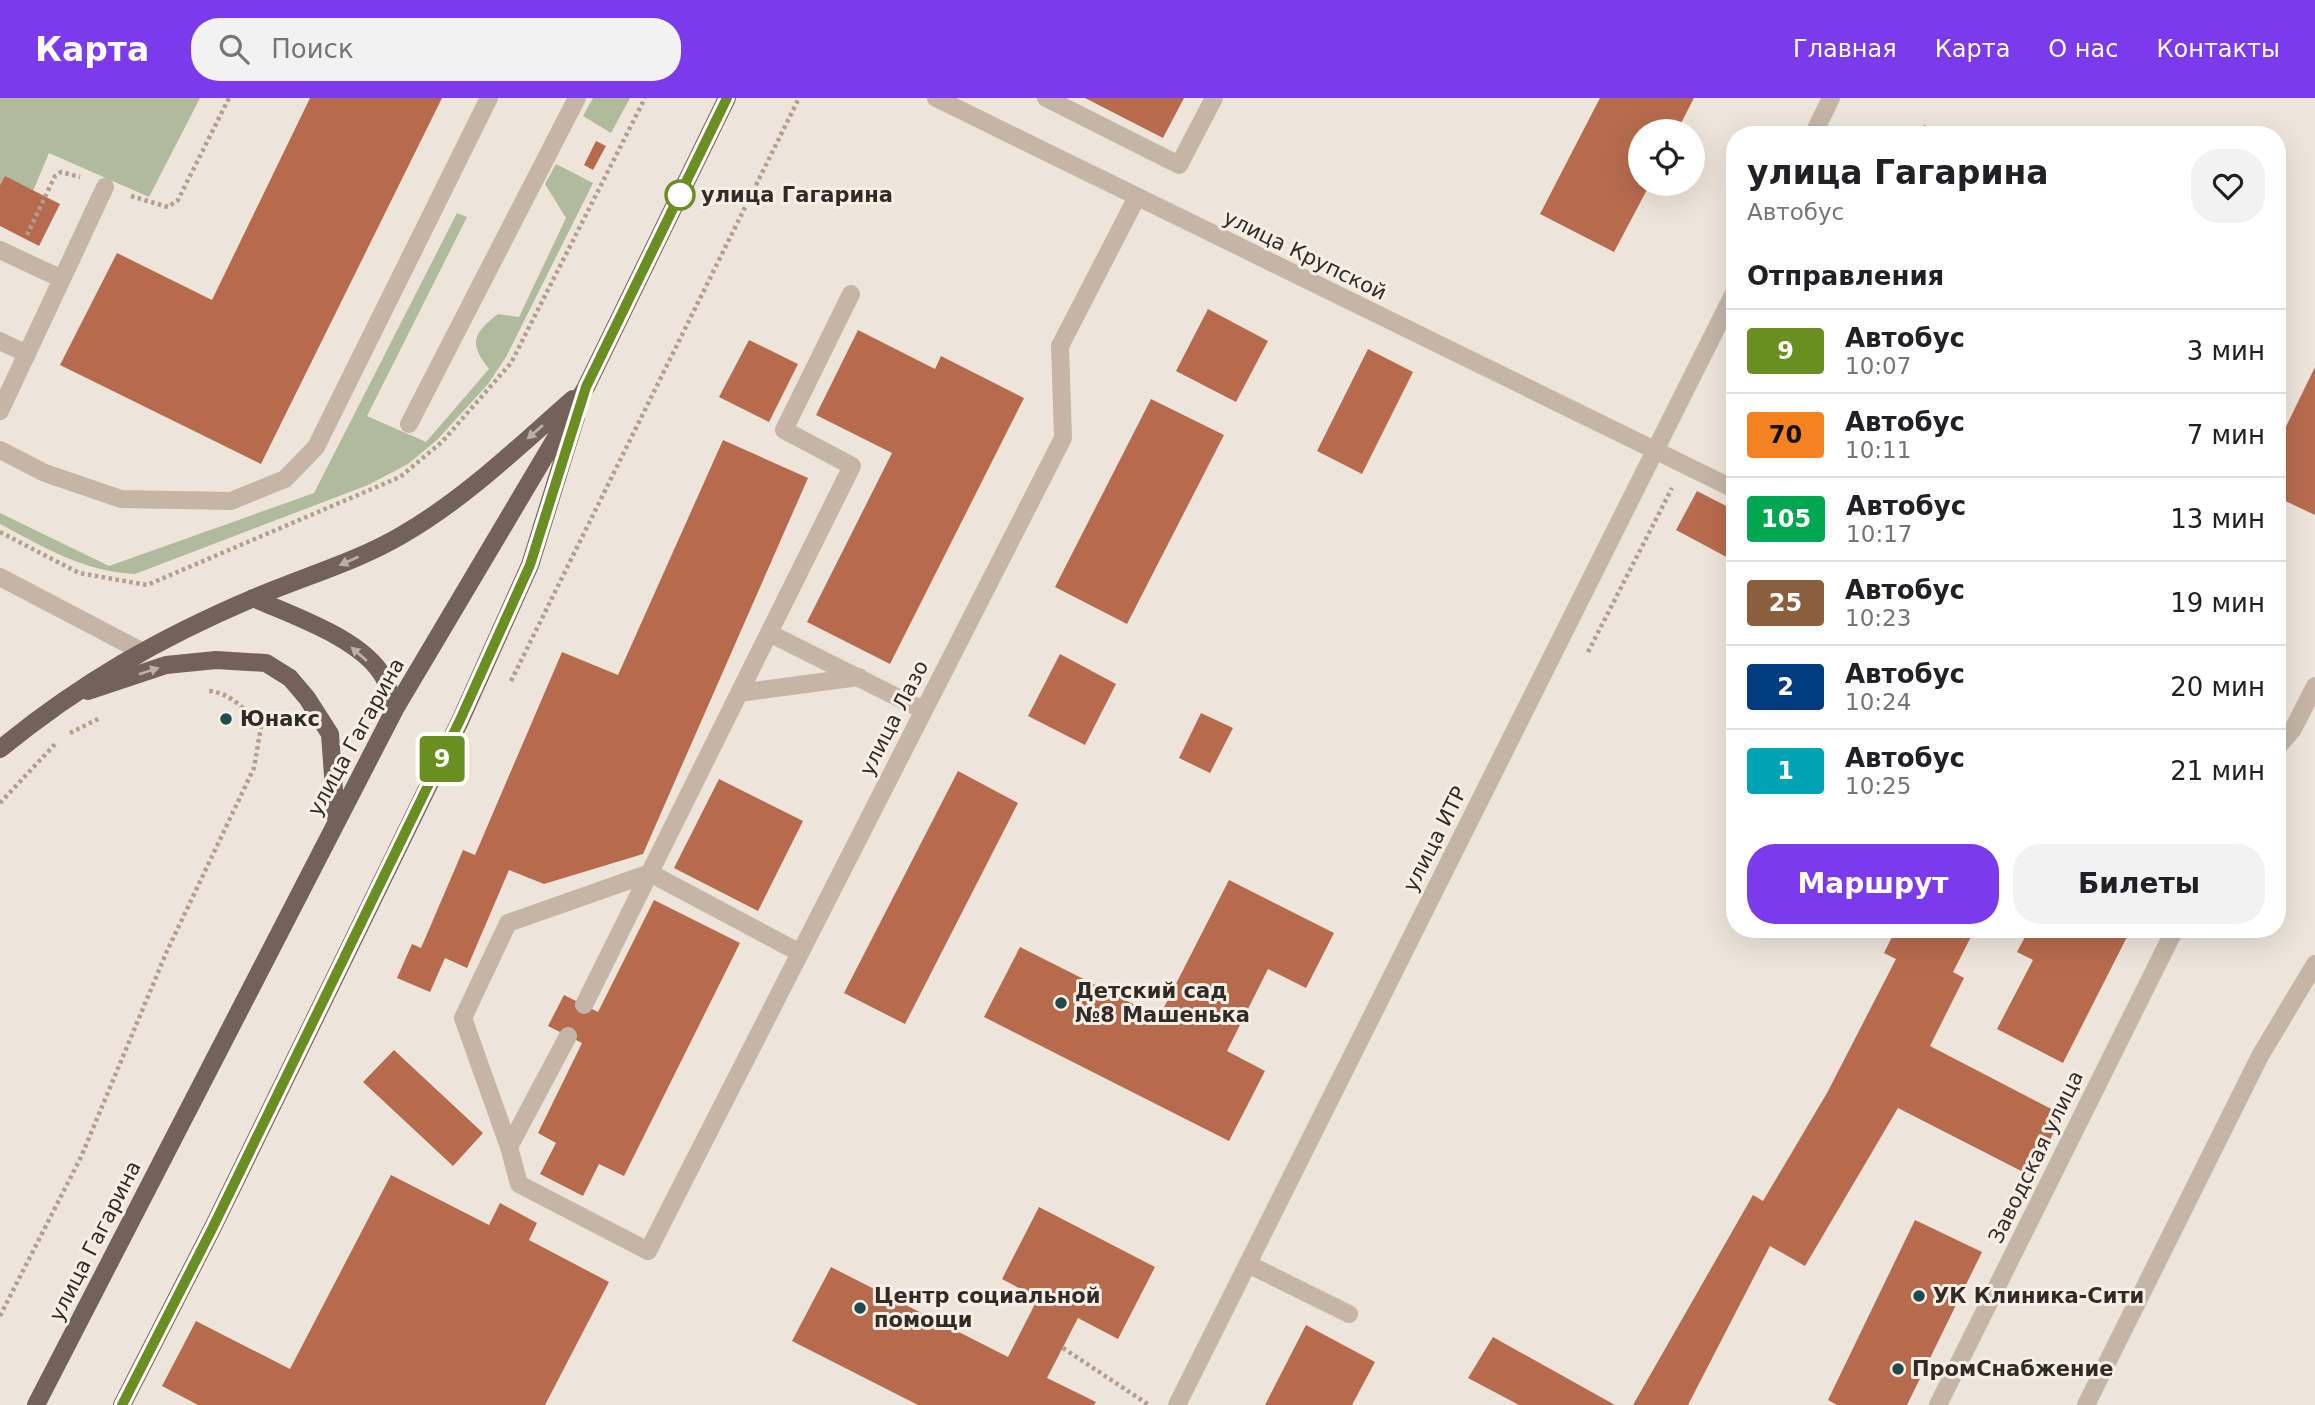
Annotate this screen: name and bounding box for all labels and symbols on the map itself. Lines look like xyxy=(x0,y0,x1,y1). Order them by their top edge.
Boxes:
marker: улица Гагарина xyxy=(665,180,695,210)
place label: улица Гагарина xyxy=(701,183,893,207)
street label: улица Крупской xyxy=(1220,205,1390,305)
one-way arrow xyxy=(526,424,543,439)
one-way arrow xyxy=(338,556,359,567)
one-way arrow xyxy=(351,646,369,661)
street label: улица Гагарина xyxy=(303,654,409,820)
street label: улица Лазо xyxy=(855,656,933,780)
one-way arrow xyxy=(139,665,160,676)
place label: Юнакс xyxy=(240,707,320,731)
marker: Юнакс xyxy=(218,711,234,727)
line badge: 9 xyxy=(419,736,465,782)
street label: улица ИТР xyxy=(1398,783,1472,895)
place label: Детский сад №8 Машенька xyxy=(1075,979,1250,1027)
marker: Детский сад №8 Машенька xyxy=(1053,995,1069,1011)
street label: Заводская улица xyxy=(1984,1067,2088,1247)
street label: улица Гагарина xyxy=(44,1157,146,1325)
place label: Центр социальной помощи xyxy=(874,1284,1100,1332)
place label: УК Клиника-Сити xyxy=(1933,1284,2144,1308)
marker: УК Клиника-Сити xyxy=(1911,1288,1927,1304)
marker: Центр социальной помощи xyxy=(852,1300,868,1316)
place label: ПромСнабжение xyxy=(1912,1357,2114,1381)
marker: ПромСнабжение xyxy=(1890,1361,1906,1377)

